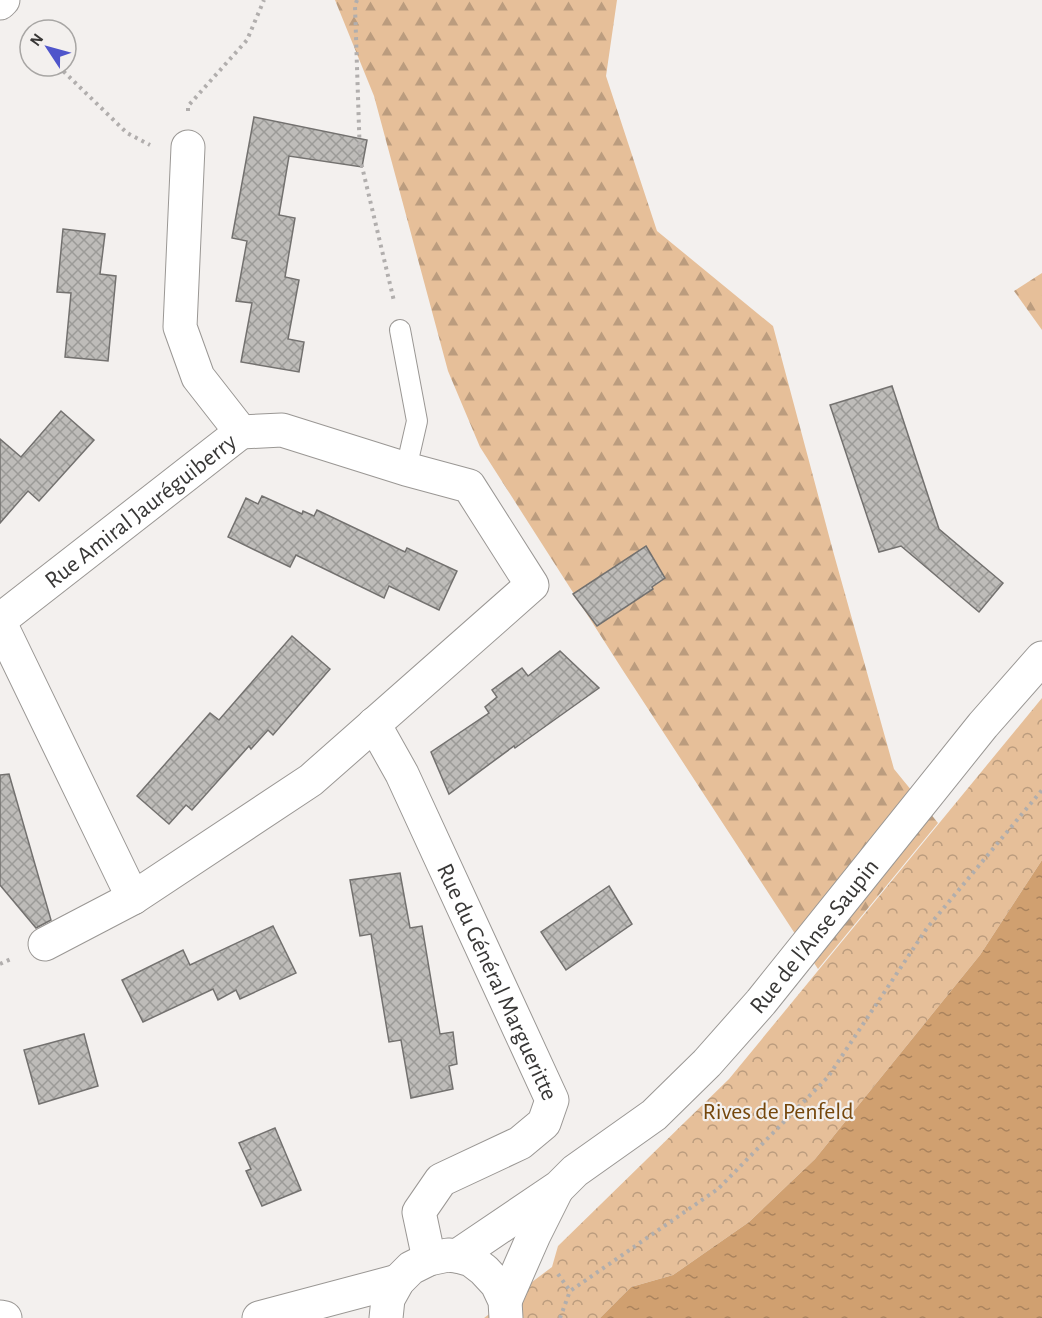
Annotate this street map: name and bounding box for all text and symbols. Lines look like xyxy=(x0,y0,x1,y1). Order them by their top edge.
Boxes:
north arrow xyxy=(18,18,78,78)
text: N xyxy=(27,31,46,49)
street label: Rue Amiral Jauréguiberry xyxy=(41,430,241,593)
street label: Rue de l'Anse Saupin xyxy=(746,855,884,1019)
street label: Rue du Général Margueritte xyxy=(432,860,561,1104)
park label: Rives de Penfeld xyxy=(702,1100,854,1124)

